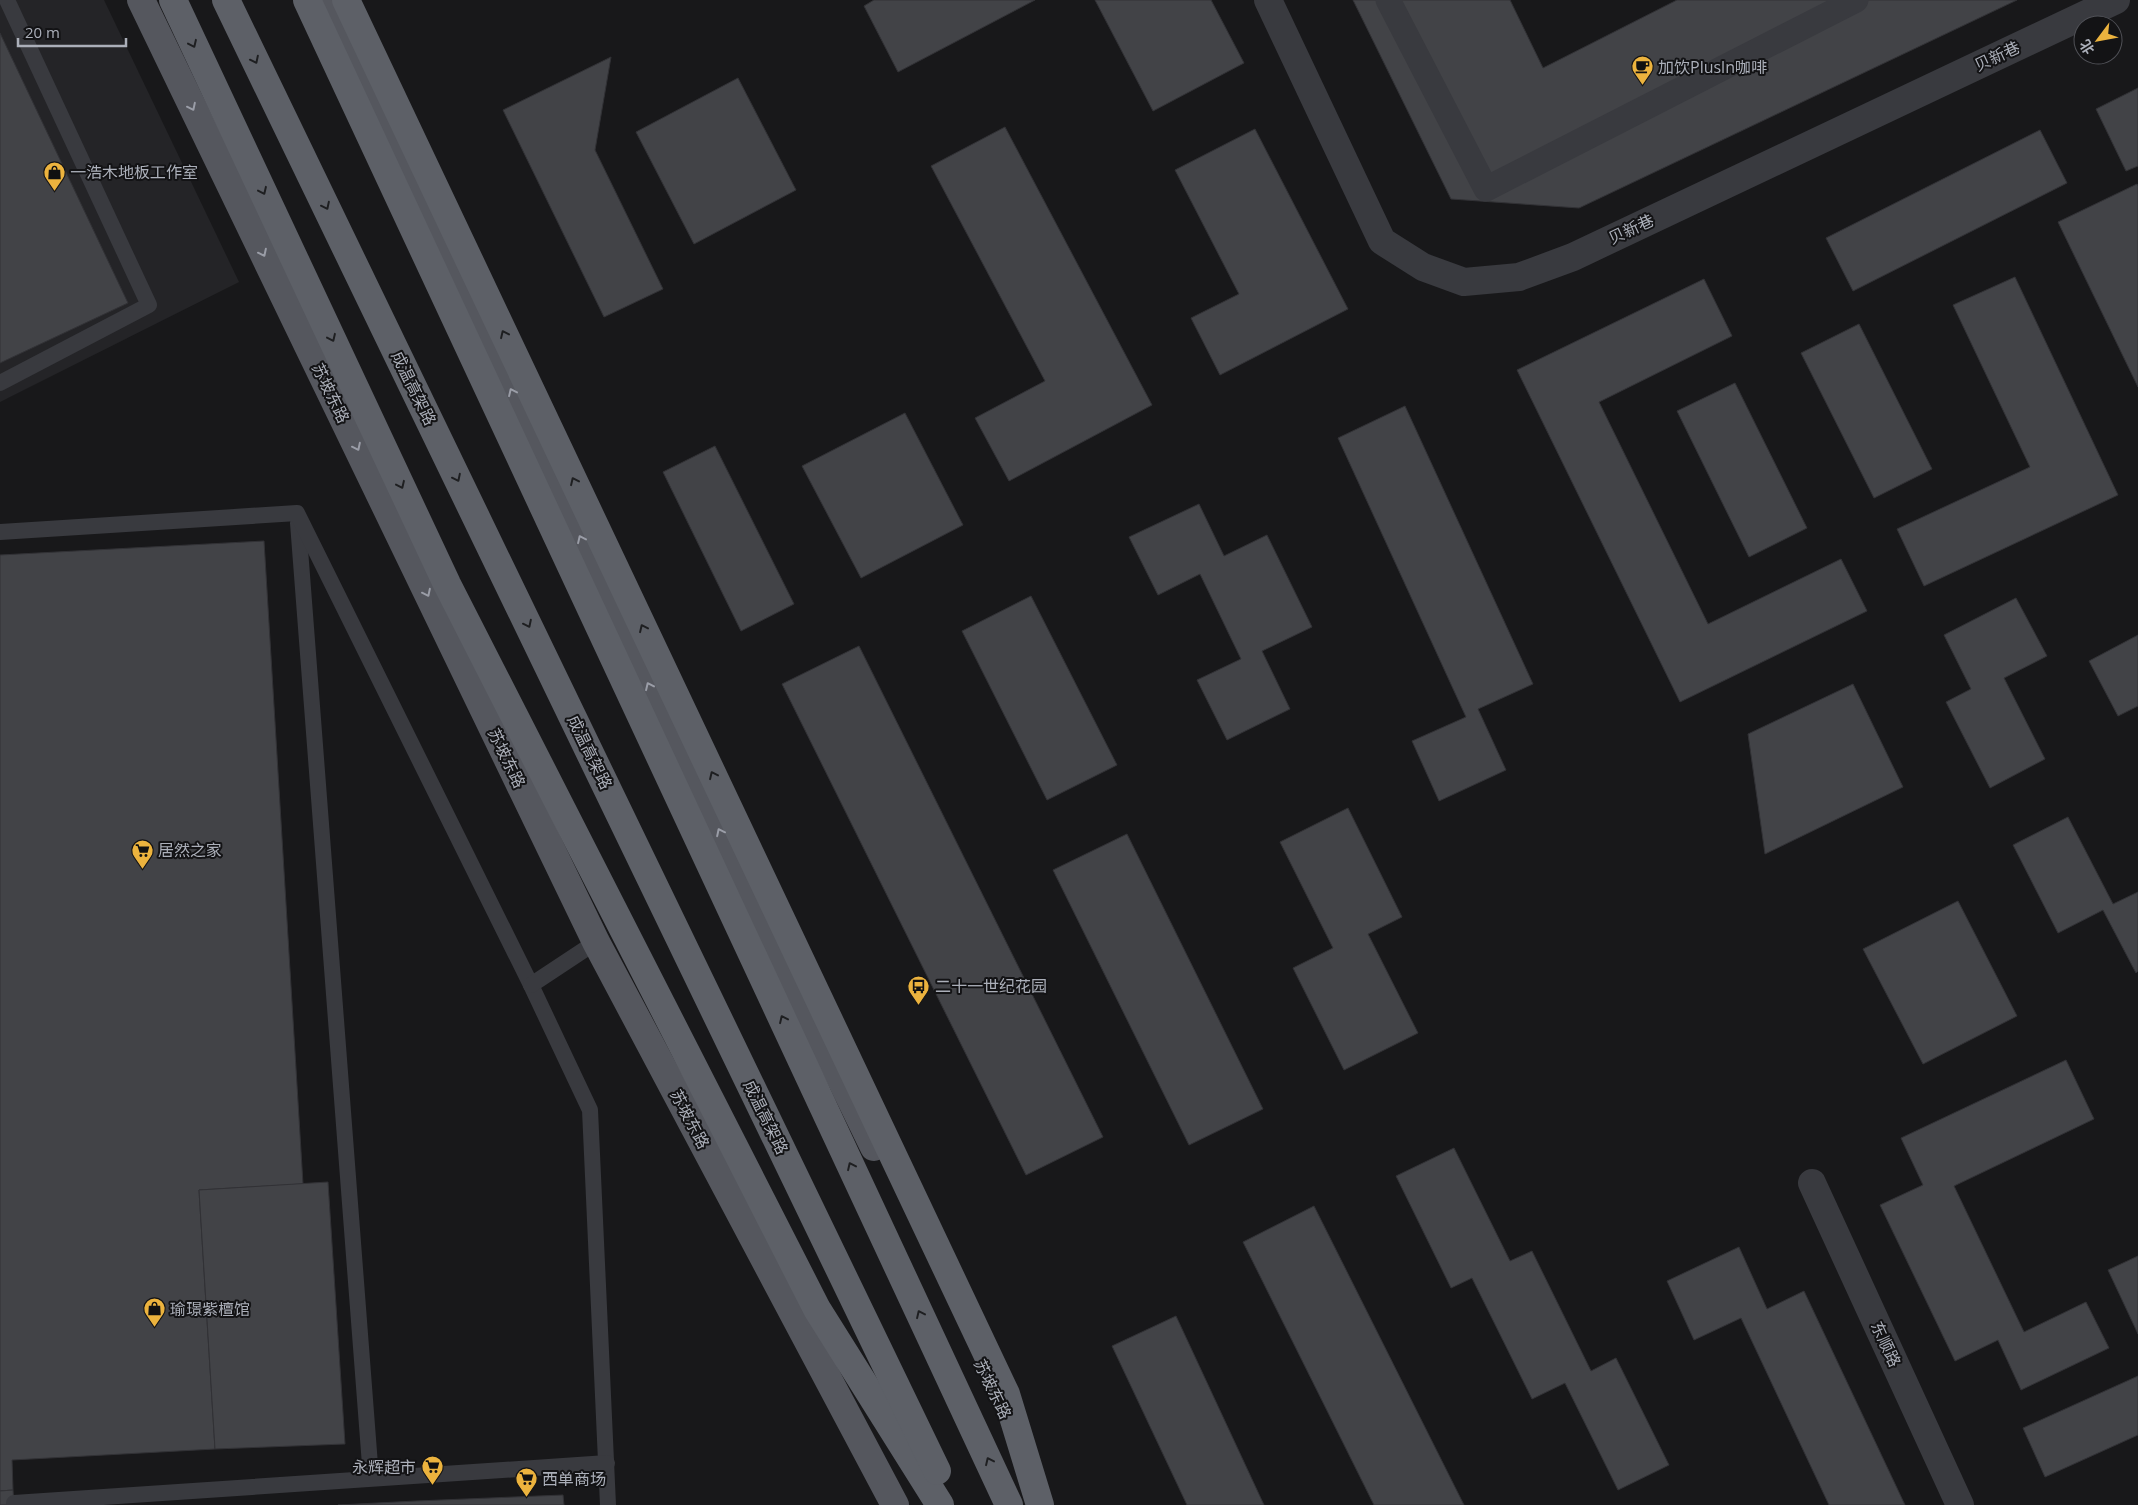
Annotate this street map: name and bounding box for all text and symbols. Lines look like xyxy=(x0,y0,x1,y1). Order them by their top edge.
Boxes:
scale bar xyxy=(18,15,125,47)
north arrow xyxy=(2073,15,2123,65)
text: 20 m xyxy=(25,22,60,42)
street label: 贝新巷 xyxy=(1971,36,2023,76)
text: 北 xyxy=(2075,36,2098,58)
one-way arrow xyxy=(187,39,198,48)
one-way arrow xyxy=(249,55,259,64)
cafe icon: 加饮Plusln咖啡 xyxy=(1630,55,1654,86)
place label: 加饮Plusln咖啡 xyxy=(1658,56,1767,78)
one-way arrow xyxy=(186,102,196,111)
shop icon: 一浩木地板工作室 xyxy=(42,160,66,191)
place label: 一浩木地板工作室 xyxy=(70,161,198,183)
one-way arrow xyxy=(256,186,267,195)
one-way arrow xyxy=(319,201,330,210)
street label: 贝新巷 xyxy=(1605,209,1657,249)
one-way arrow xyxy=(257,248,267,257)
one-way arrow xyxy=(500,330,510,339)
one-way arrow xyxy=(325,333,336,342)
street label: 成温高架路 xyxy=(387,347,441,429)
street label: 苏坡东路 xyxy=(307,359,355,427)
one-way arrow xyxy=(507,388,518,397)
one-way arrow xyxy=(350,442,361,451)
one-way arrow xyxy=(451,473,462,482)
one-way arrow xyxy=(569,477,580,486)
one-way arrow xyxy=(395,480,405,489)
one-way arrow xyxy=(576,535,587,544)
one-way arrow xyxy=(421,588,432,597)
one-way arrow xyxy=(522,619,532,628)
one-way arrow xyxy=(639,624,649,633)
one-way arrow xyxy=(645,682,656,691)
street label: 成温高架路 xyxy=(563,711,617,793)
street label: 苏坡东路 xyxy=(483,724,531,792)
one-way arrow xyxy=(709,771,719,780)
one-way arrow xyxy=(717,829,727,838)
supermarket icon: 居然之家 xyxy=(130,838,154,869)
place label: 居然之家 xyxy=(158,839,222,861)
bus stop icon: 二十一世纪花园 xyxy=(907,974,931,1005)
place label: 二十一世纪花园 xyxy=(935,975,1047,997)
one-way arrow xyxy=(778,1015,789,1024)
street label: 成温高架路 xyxy=(739,1076,793,1158)
street label: 苏坡东路 xyxy=(665,1086,715,1152)
one-way arrow xyxy=(847,1162,858,1171)
shop icon: 瑜璟紫檀馆 xyxy=(142,1297,166,1328)
place label: 瑜璟紫檀馆 xyxy=(170,1298,250,1320)
one-way arrow xyxy=(916,1310,926,1319)
street label: 东顺路 xyxy=(1866,1318,1906,1370)
street label: 苏坡东路 xyxy=(969,1355,1017,1423)
supermarket icon: 永辉超市 xyxy=(420,1455,444,1486)
place label: 永辉超市 xyxy=(352,1456,416,1478)
one-way arrow xyxy=(984,1457,995,1466)
supermarket icon: 西单商场 xyxy=(514,1467,538,1498)
place label: 西单商场 xyxy=(542,1468,606,1490)

